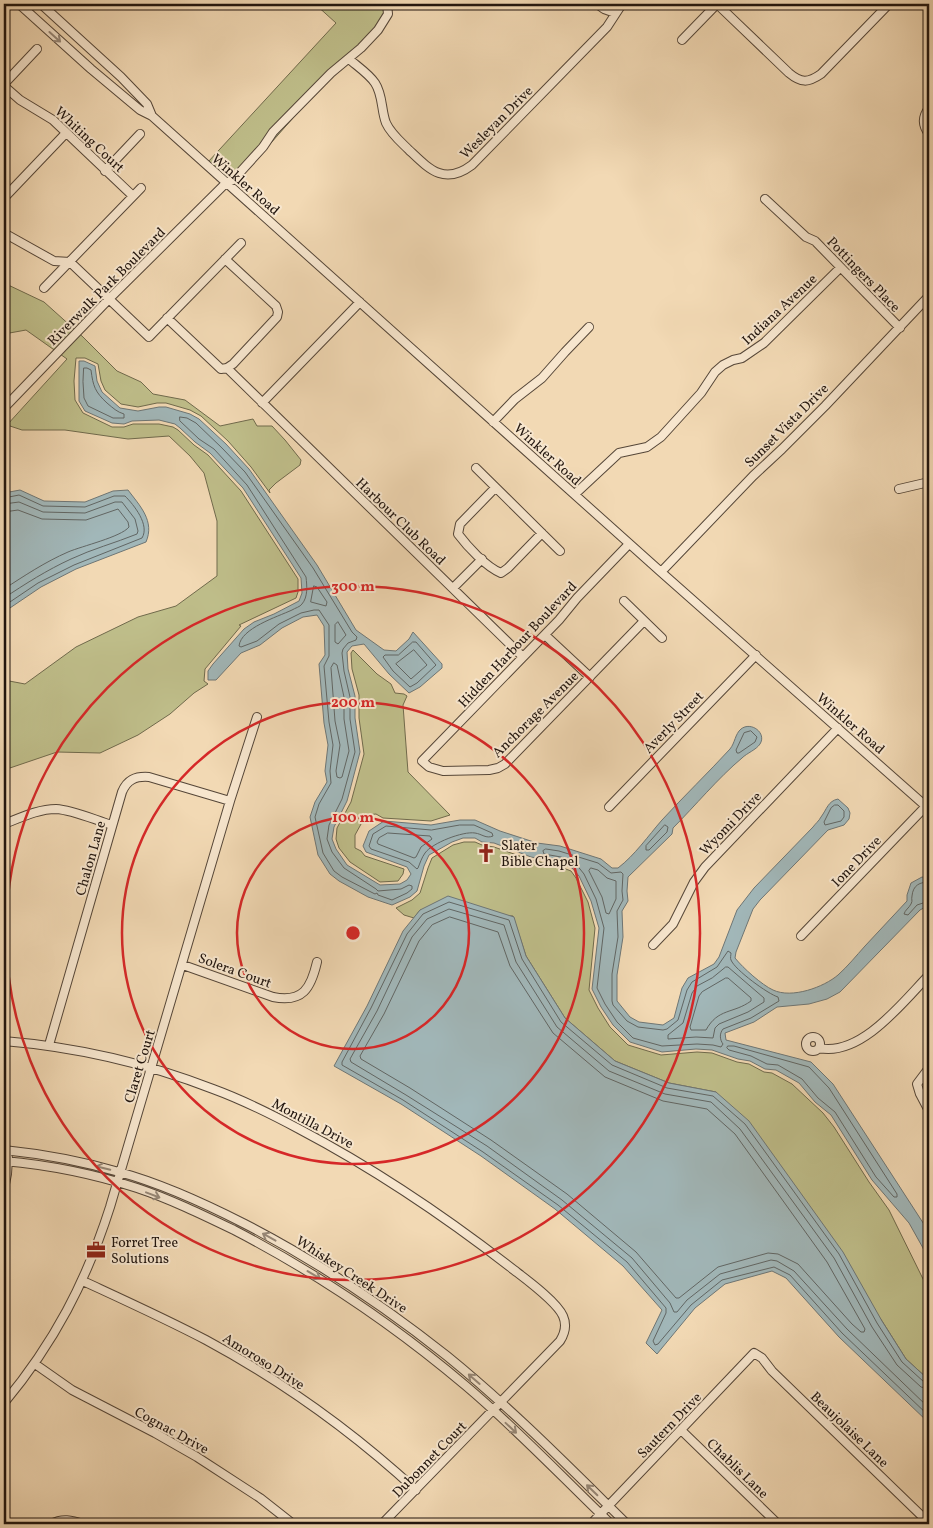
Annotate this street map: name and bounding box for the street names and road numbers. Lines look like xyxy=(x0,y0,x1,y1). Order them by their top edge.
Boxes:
street label: Wesleyan Drive xyxy=(456,82,538,164)
street label: Whiting Court xyxy=(50,103,128,178)
street label: Winkler Road xyxy=(207,150,283,220)
street label: Riverwalk Park Boulevard xyxy=(44,224,171,350)
street label: Pottingers Place xyxy=(822,233,904,317)
street label: Indiana Avenue xyxy=(738,270,822,350)
street label: Sunset Vista Drive xyxy=(741,380,834,472)
street label: Winkler Road xyxy=(509,420,585,491)
street label: Harbour Club Road xyxy=(351,474,449,570)
street label: Hidden Harbour Boulevard xyxy=(454,578,582,712)
street label: Anchorage Avenue xyxy=(489,667,584,762)
street label: Averly Street xyxy=(640,688,709,758)
street label: Winkler Road xyxy=(812,689,888,759)
street label: Wyomi Drive xyxy=(696,788,767,860)
street label: Chalon Lane xyxy=(72,818,111,898)
street label: Ione Drive xyxy=(828,832,887,892)
street label: Solera Court xyxy=(195,949,274,993)
street label: Claret Court xyxy=(120,1027,161,1105)
street label: Montilla Drive xyxy=(268,1095,357,1154)
street label: Whiskey Creek Drive xyxy=(292,1232,411,1319)
street label: Amoroso Drive xyxy=(219,1329,308,1395)
street label: Beaujolaise Lane xyxy=(806,1388,893,1473)
street label: Sautern Drive xyxy=(634,1389,707,1463)
street label: Cognac Drive xyxy=(131,1403,212,1460)
street label: Dubonnet Court xyxy=(389,1418,472,1502)
street label: Chablis Lane xyxy=(702,1435,772,1504)

